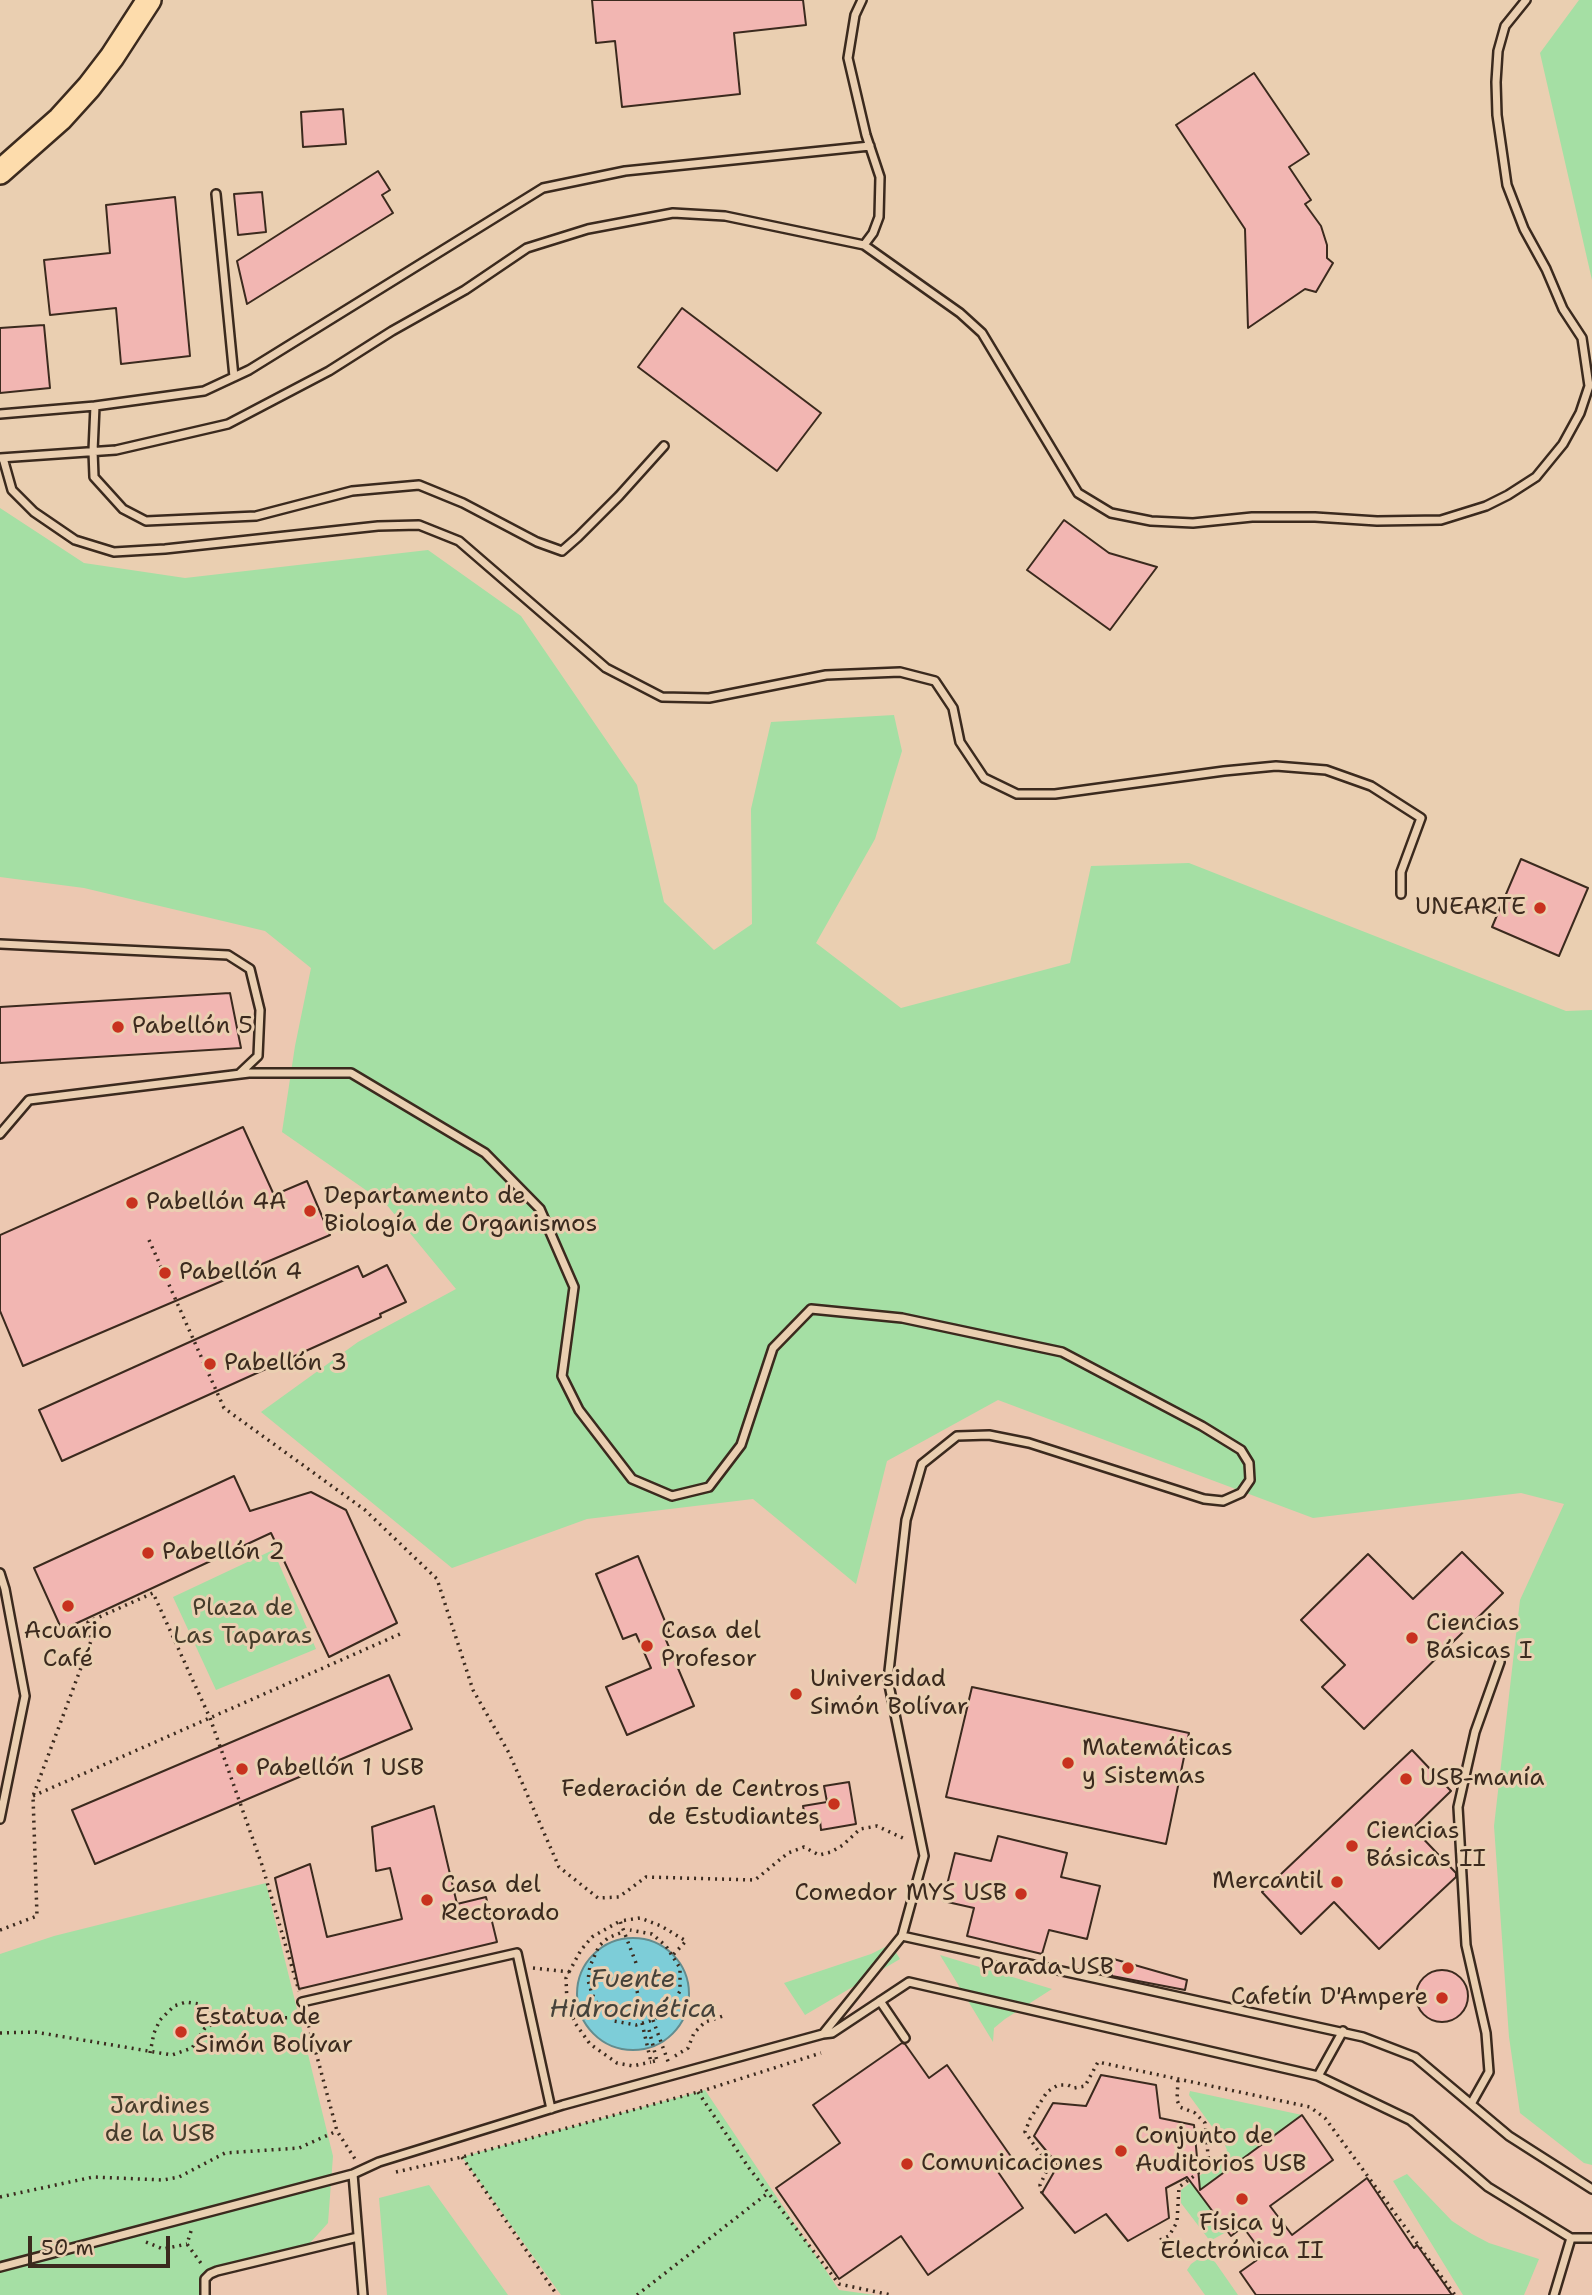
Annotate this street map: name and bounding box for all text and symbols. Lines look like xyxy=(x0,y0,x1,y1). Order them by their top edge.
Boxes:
place label: UNEARTE xyxy=(1415,894,1526,922)
marker: UNEARTE xyxy=(1532,900,1548,916)
place label: Pabellón 5 xyxy=(132,1013,253,1041)
marker: Pabellón 5 xyxy=(110,1019,126,1035)
place label: Departamento de Biología de Organismos xyxy=(324,1183,597,1239)
place label: Pabellón 4A xyxy=(146,1189,287,1217)
marker: Pabellón 4A xyxy=(124,1195,140,1211)
marker: Departamento de Biología de Organismos xyxy=(302,1203,318,1219)
place label: Pabellón 4 xyxy=(179,1259,302,1287)
marker: Pabellón 4 xyxy=(157,1265,173,1281)
place label: Pabellón 3 xyxy=(224,1350,347,1378)
marker: Pabellón 3 xyxy=(202,1356,218,1372)
place label: Pabellón 2 xyxy=(162,1539,285,1567)
marker: Pabellón 2 xyxy=(140,1545,156,1561)
park label: Plaza de Las Taparas xyxy=(173,1595,313,1651)
marker: Acuario Café xyxy=(60,1598,76,1614)
place label: Ciencias Básicas I xyxy=(1426,1610,1532,1666)
place label: Acuario Café xyxy=(24,1618,112,1674)
place label: Casa del Profesor xyxy=(661,1618,761,1674)
marker: Ciencias Básicas I xyxy=(1404,1630,1420,1646)
marker: Casa del Profesor xyxy=(639,1638,655,1654)
place label: Universidad Simón Bolívar xyxy=(810,1666,968,1722)
marker: Universidad Simón Bolívar xyxy=(788,1686,804,1702)
place label: Matemáticas y Sistemas xyxy=(1082,1735,1233,1791)
place label: Pabellón 1 USB xyxy=(256,1755,424,1783)
marker: Matemáticas y Sistemas xyxy=(1060,1755,1076,1771)
marker: Pabellón 1 USB xyxy=(234,1761,250,1777)
place label: USB-manía xyxy=(1420,1765,1544,1793)
marker: USB-manía xyxy=(1398,1771,1414,1787)
place label: Federación de Centros de Estudiantes xyxy=(561,1776,820,1832)
marker: Federación de Centros de Estudiantes xyxy=(826,1796,842,1812)
place label: Ciencias Básicas II xyxy=(1366,1818,1486,1874)
marker: Ciencias Básicas II xyxy=(1344,1838,1360,1854)
place label: Mercantil xyxy=(1212,1868,1323,1896)
place label: Casa del Rectorado xyxy=(441,1872,560,1928)
marker: Mercantil xyxy=(1329,1874,1345,1890)
place label: Comedor MYS USB xyxy=(795,1880,1007,1908)
marker: Comedor MYS USB xyxy=(1013,1886,1029,1902)
marker: Casa del Rectorado xyxy=(419,1892,435,1908)
place label: Parada USB xyxy=(980,1954,1114,1982)
marker: Parada USB xyxy=(1120,1960,1136,1976)
water label: Fuente Hidrocinética xyxy=(549,1964,717,2025)
place label: Cafetín D'Ampere xyxy=(1231,1984,1428,2012)
marker: Cafetín D'Ampere xyxy=(1434,1990,1450,2006)
place label: Estatua de Simón Bolívar xyxy=(195,2004,353,2060)
marker: Estatua de Simón Bolívar xyxy=(173,2024,189,2040)
park label: Jardines de la USB xyxy=(105,2093,215,2149)
place label: Conjunto de Auditorios USB xyxy=(1135,2123,1307,2179)
marker: Conjunto de Auditorios USB xyxy=(1113,2143,1129,2159)
place label: Comunicaciones xyxy=(921,2150,1103,2178)
marker: Comunicaciones xyxy=(899,2156,915,2172)
marker: Física y Electrónica II xyxy=(1234,2191,1250,2207)
place label: Física y Electrónica II xyxy=(1160,2210,1324,2266)
scale bar xyxy=(32,2222,173,2266)
text: 50 m xyxy=(41,2234,94,2262)

